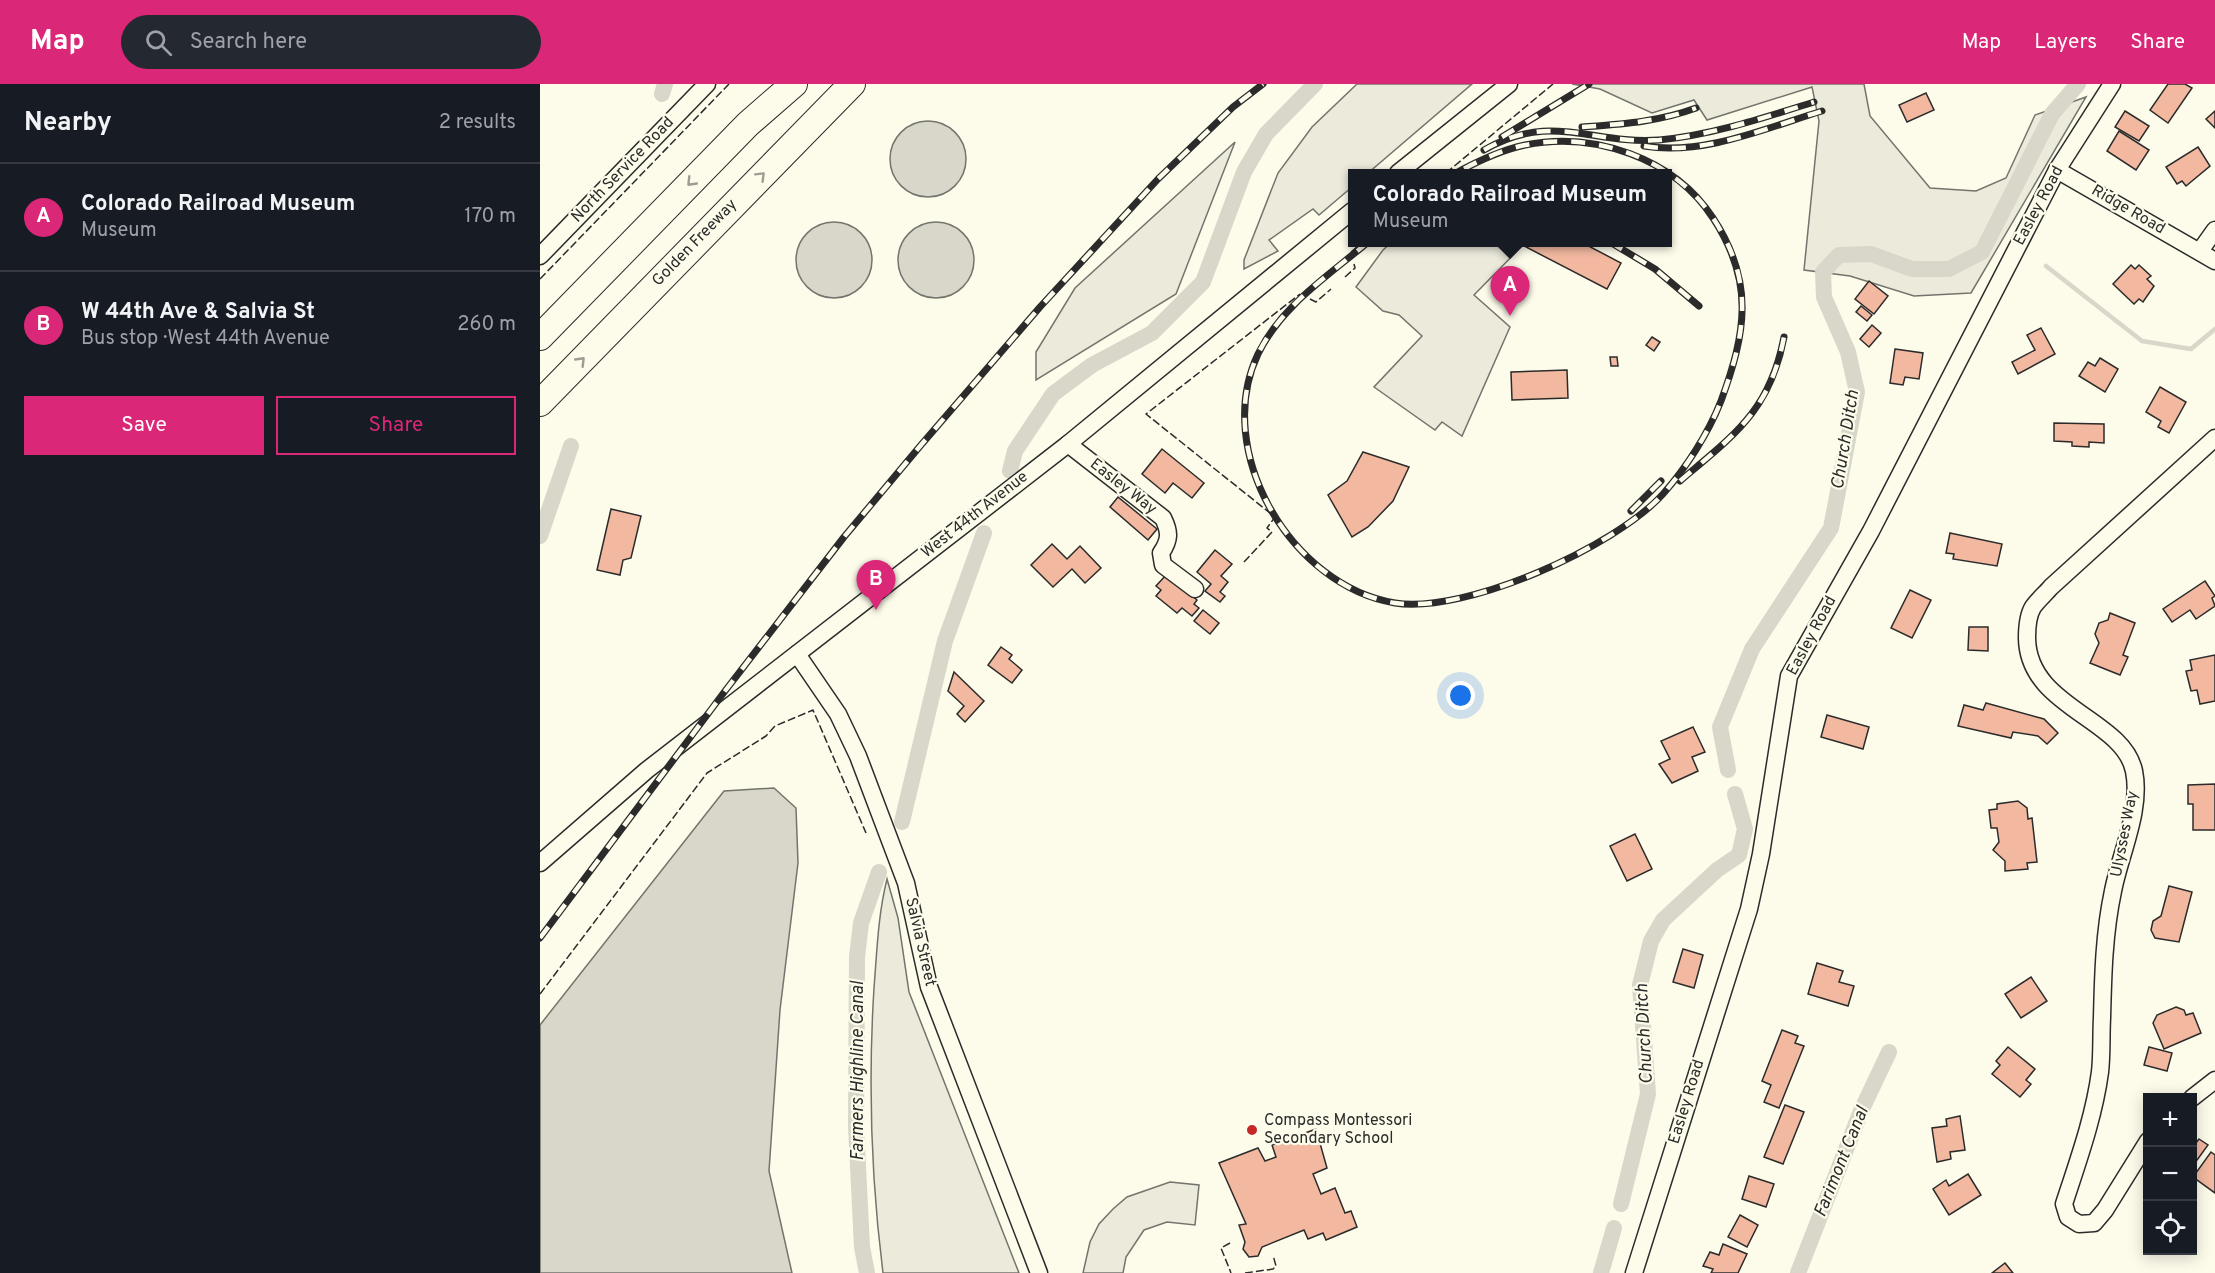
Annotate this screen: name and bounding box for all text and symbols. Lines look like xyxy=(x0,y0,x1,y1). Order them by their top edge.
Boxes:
search box xyxy=(121,15,541,69)
text: Map xyxy=(30,24,85,60)
icon: search xyxy=(142,26,175,59)
text: Search here xyxy=(190,29,307,56)
text: Map xyxy=(1962,29,2001,56)
text: Layers xyxy=(2034,29,2097,56)
text: Share xyxy=(2130,29,2185,56)
text: Nearby xyxy=(24,107,112,140)
text: 2 results xyxy=(439,110,516,136)
street label: North Service Road xyxy=(567,113,679,227)
street label: Easley Road xyxy=(2010,163,2068,249)
popup xyxy=(1348,169,1672,247)
one-way arrow xyxy=(753,173,764,184)
one-way arrow xyxy=(687,176,698,186)
street label: Ridge Road xyxy=(2087,181,2169,239)
text: Colorado Railroad Museum xyxy=(1373,182,1647,209)
text: Colorado Railroad Museum xyxy=(81,191,355,218)
street label: Golden Freeway xyxy=(648,195,742,291)
text: A xyxy=(36,204,51,230)
text: 170 m xyxy=(464,204,516,230)
text: Museum xyxy=(1373,209,1448,235)
text: Museum xyxy=(81,218,157,244)
pin: A xyxy=(1490,266,1530,316)
text: W 44th Ave & Salvia St xyxy=(81,299,315,326)
text: B xyxy=(37,312,50,338)
text: 260 m xyxy=(457,312,516,338)
text: Bus stop · West 44th Avenue xyxy=(81,326,330,352)
one-way arrow xyxy=(573,357,584,368)
water label: Church Ditch xyxy=(1827,388,1865,491)
button: Save xyxy=(24,396,264,455)
button: Share xyxy=(276,396,516,455)
street label: Easley Way xyxy=(1085,455,1161,519)
street label: West 44th Avenue xyxy=(918,467,1032,563)
pin: B xyxy=(856,560,896,610)
street label: Easley Road xyxy=(1783,593,1841,679)
your location xyxy=(1446,681,1475,710)
street label: Ulysses Way xyxy=(2107,789,2143,879)
street label: Salvia Street xyxy=(900,896,940,988)
water label: Farmers Highline Canal xyxy=(847,980,870,1161)
water label: Church Ditch xyxy=(1631,983,1659,1085)
street label: Easley Road xyxy=(1665,1057,1709,1147)
map controls xyxy=(2143,1093,2197,1255)
button: + xyxy=(2143,1093,2197,1147)
water label: Farimont Canal xyxy=(1809,1102,1875,1221)
place label: Compass Montessori Secondary School xyxy=(1264,1111,1412,1149)
marker: Compass Montessori Secondary School xyxy=(1245,1123,1259,1137)
button: − xyxy=(2143,1147,2197,1201)
button: locate xyxy=(2143,1201,2197,1255)

